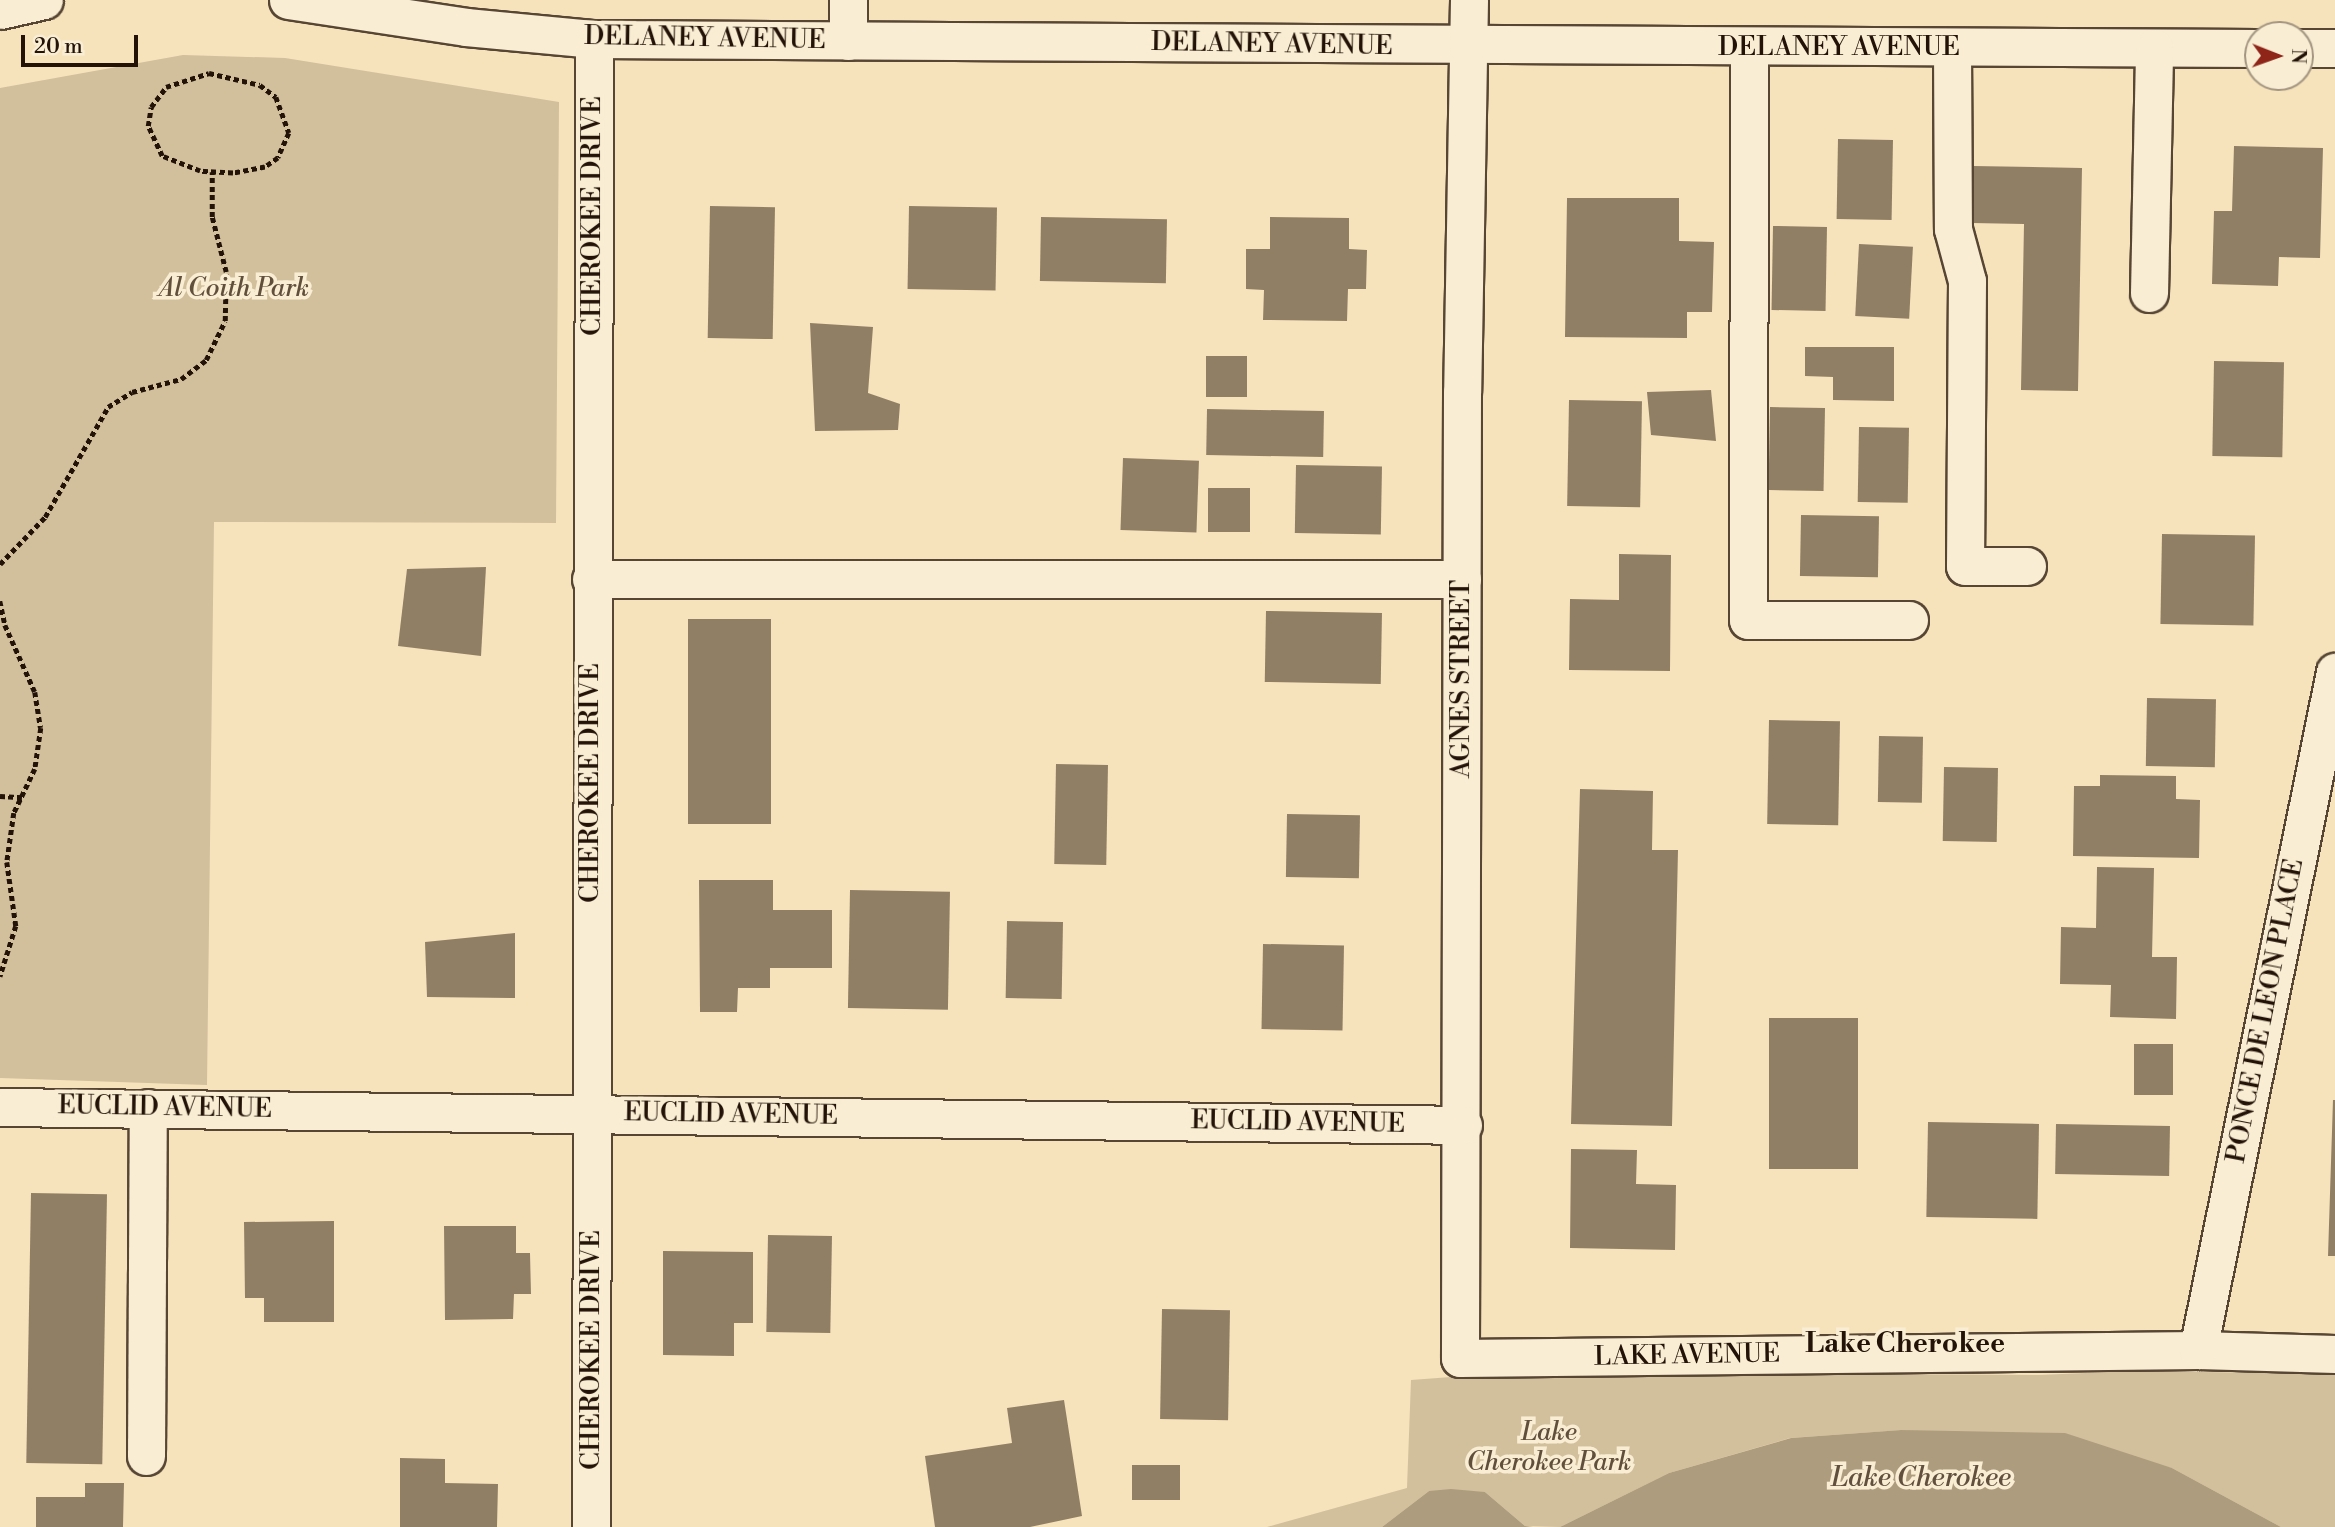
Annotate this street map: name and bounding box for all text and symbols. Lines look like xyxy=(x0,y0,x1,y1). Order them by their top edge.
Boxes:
scale bar xyxy=(24,21,142,65)
street label: DELANEY AVENUE xyxy=(584,21,826,57)
north arrow xyxy=(2244,21,2314,91)
street label: DELANEY AVENUE xyxy=(1151,27,1393,63)
street label: DELANEY AVENUE xyxy=(1718,32,1960,64)
text: 20 m xyxy=(34,34,83,60)
text: N xyxy=(2286,49,2310,64)
street label: CHEROKEE DRIVE xyxy=(577,96,609,336)
park label: Al Coith Park xyxy=(159,273,309,305)
street label: AGNES STREET xyxy=(1446,580,1478,778)
street label: CHEROKEE DRIVE xyxy=(575,663,607,903)
street label: PONCE DE LEON PLACE xyxy=(2221,856,2311,1166)
street label: EUCLID AVENUE xyxy=(58,1091,272,1125)
street label: EUCLID AVENUE xyxy=(624,1098,838,1132)
street label: EUCLID AVENUE xyxy=(1191,1106,1405,1140)
street label: CHEROKEE DRIVE xyxy=(576,1230,608,1470)
district label: Lake Cherokee xyxy=(1805,1327,2005,1361)
street label: LAKE AVENUE xyxy=(1594,1339,1780,1373)
park label: Lake Cherokee Park xyxy=(1467,1417,1631,1478)
water label: Lake Cherokee xyxy=(1831,1461,2011,1495)

